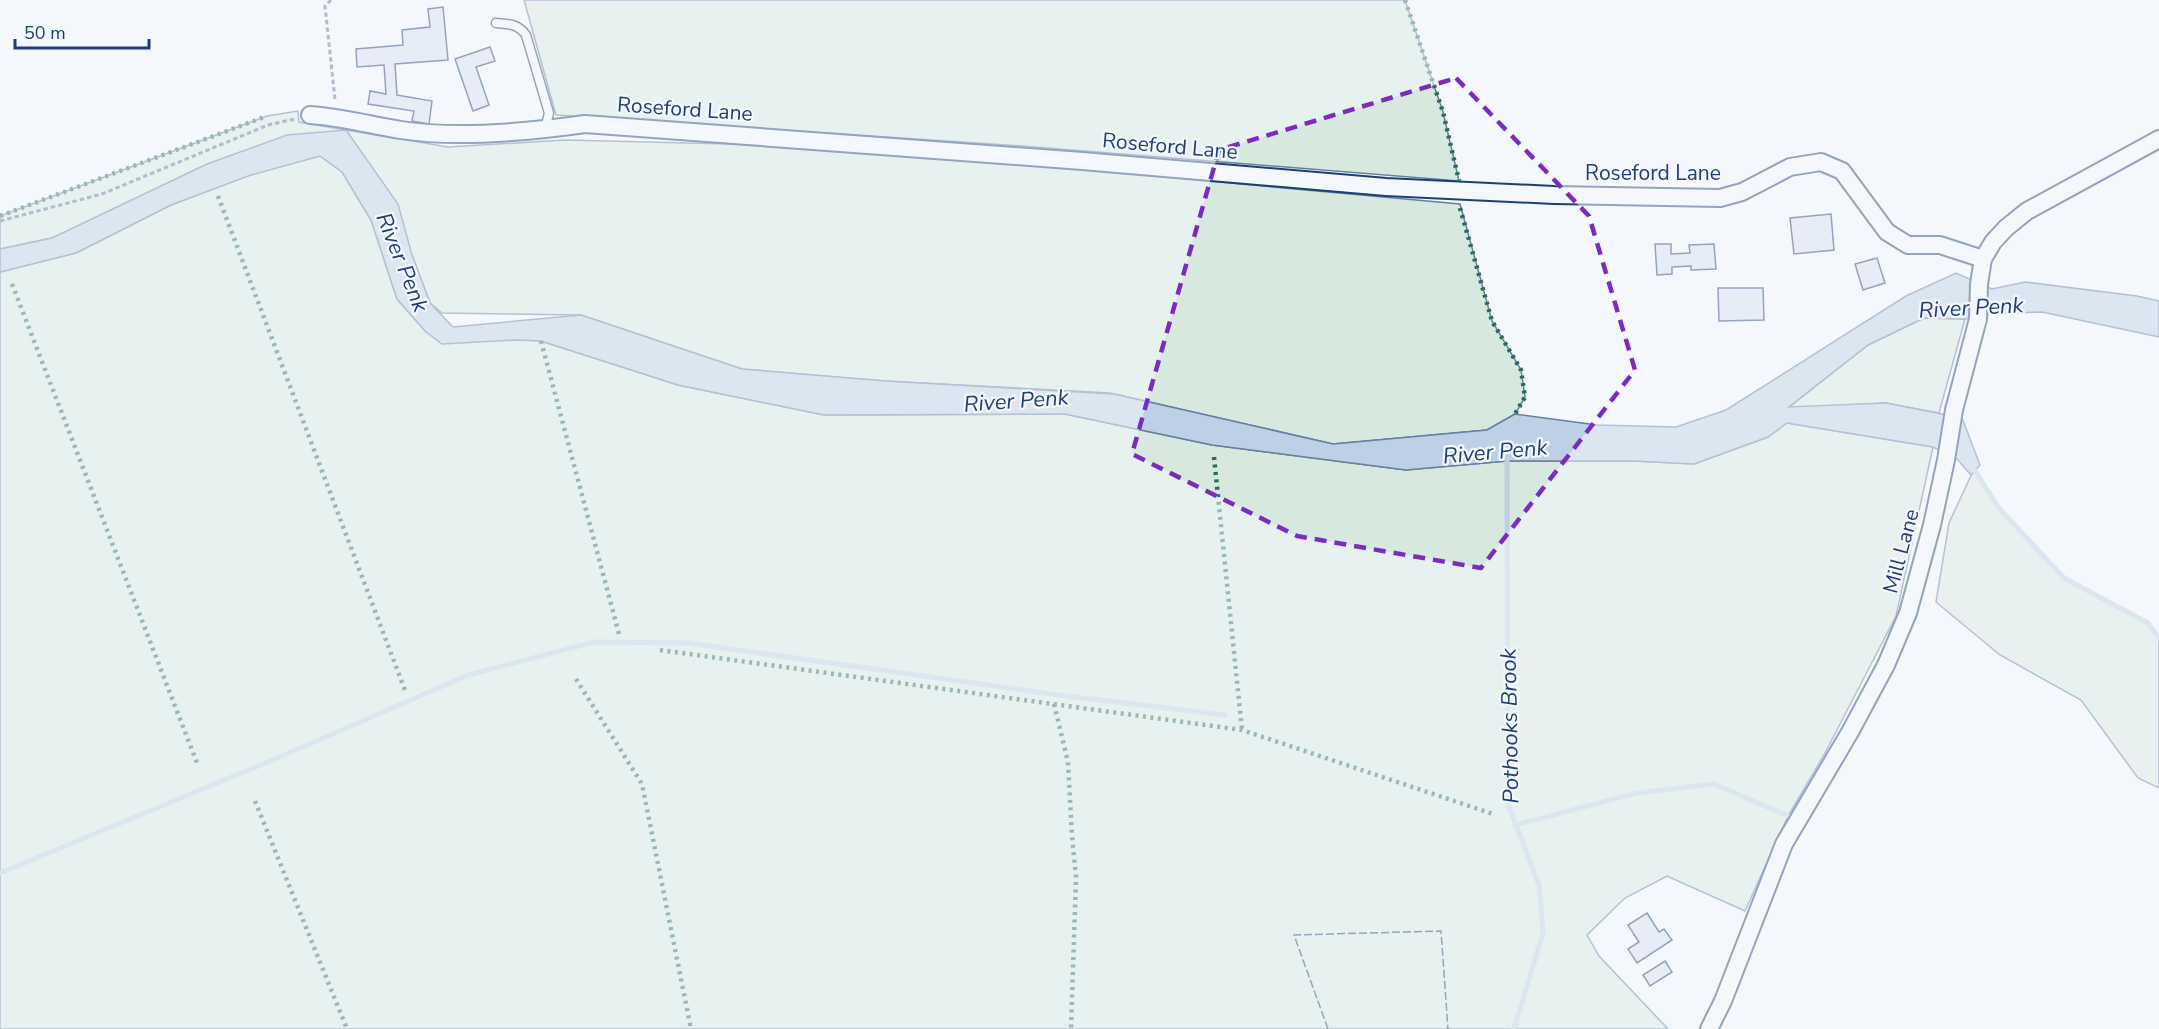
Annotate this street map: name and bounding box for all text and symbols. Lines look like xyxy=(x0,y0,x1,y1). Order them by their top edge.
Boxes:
scale bar xyxy=(15,12,148,50)
text: 50 m xyxy=(24,21,66,45)
street label: Roseford Lane xyxy=(616,90,754,128)
street label: Roseford Lane xyxy=(1101,126,1239,166)
street label: Roseford Lane xyxy=(1585,159,1721,187)
water label: River Penk xyxy=(369,208,436,318)
water label: River Penk xyxy=(1918,290,2025,326)
water label: River Penk xyxy=(963,382,1070,420)
water label: River Penk xyxy=(1442,432,1550,472)
street label: Mill Lane xyxy=(1876,506,1926,596)
water label: Pothooks Brook xyxy=(1494,647,1526,804)

